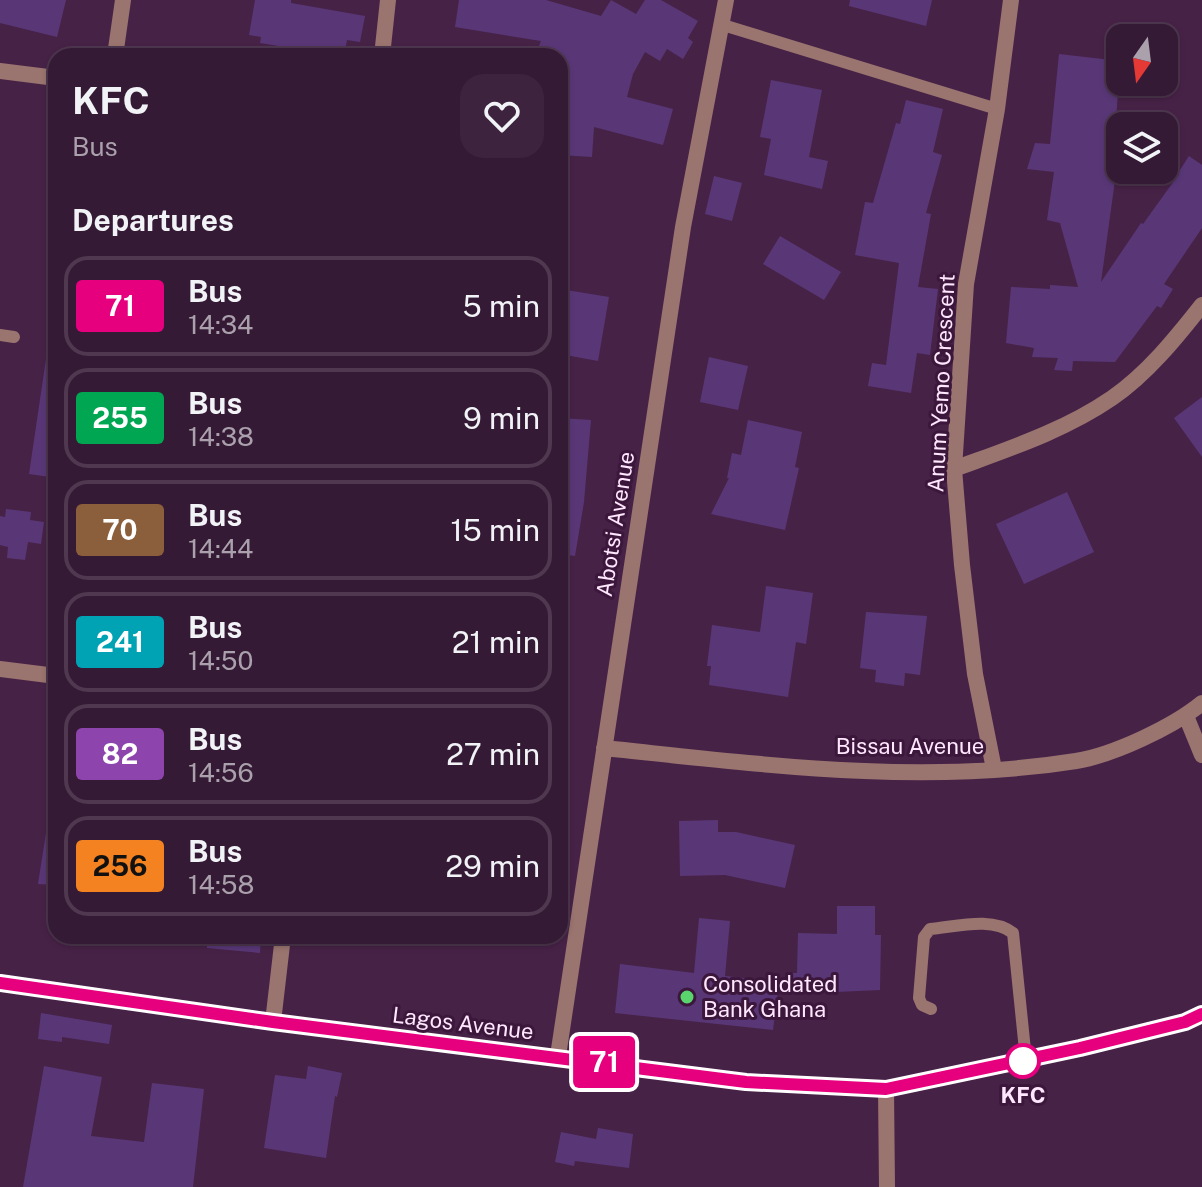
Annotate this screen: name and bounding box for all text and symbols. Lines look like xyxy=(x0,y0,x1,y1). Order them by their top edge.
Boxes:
north arrow xyxy=(1106,24,1178,96)
map controls xyxy=(1106,24,1178,184)
button: heart xyxy=(460,74,544,158)
text: KFC xyxy=(72,78,150,123)
button: layers xyxy=(1106,112,1178,184)
text: Bus xyxy=(72,131,118,162)
text: Departures xyxy=(72,202,234,238)
text: Bus xyxy=(188,273,242,309)
street label: Anum Yemo Crescent xyxy=(922,273,960,493)
text: 5 min xyxy=(463,288,540,324)
text: 71 xyxy=(105,289,135,322)
text: 14:34 xyxy=(188,309,253,340)
text: Bus xyxy=(188,385,242,421)
text: 9 min xyxy=(463,400,540,436)
text: 255 xyxy=(92,401,148,434)
text: 14:38 xyxy=(188,421,254,452)
street label: Abotsi Avenue xyxy=(591,450,639,598)
text: Bus xyxy=(188,497,242,533)
text: 15 min xyxy=(450,512,540,548)
text: 70 xyxy=(102,513,138,546)
text: 14:44 xyxy=(188,533,253,564)
text: Bus xyxy=(188,609,242,645)
text: 21 min xyxy=(452,624,540,660)
text: 241 xyxy=(96,625,144,658)
text: 14:50 xyxy=(188,645,253,676)
text: Bus xyxy=(188,721,242,757)
street label: Bissau Avenue xyxy=(836,733,984,759)
text: 27 min xyxy=(446,736,540,772)
text: 82 xyxy=(102,737,138,770)
text: 14:56 xyxy=(188,757,254,788)
text: Bus xyxy=(188,833,242,869)
text: 29 min xyxy=(445,848,540,884)
text: 256 xyxy=(92,849,148,882)
text: 14:58 xyxy=(188,869,254,900)
place label: Consolidated Bank Ghana xyxy=(703,971,837,1022)
marker: Consolidated Bank Ghana xyxy=(678,988,696,1006)
street label: Lagos Avenue xyxy=(391,1001,535,1045)
line badge: 71 xyxy=(568,1036,640,1088)
marker: KFC xyxy=(1006,1044,1040,1078)
text: 71 xyxy=(589,1045,619,1078)
place label: KFC xyxy=(1000,1082,1046,1108)

